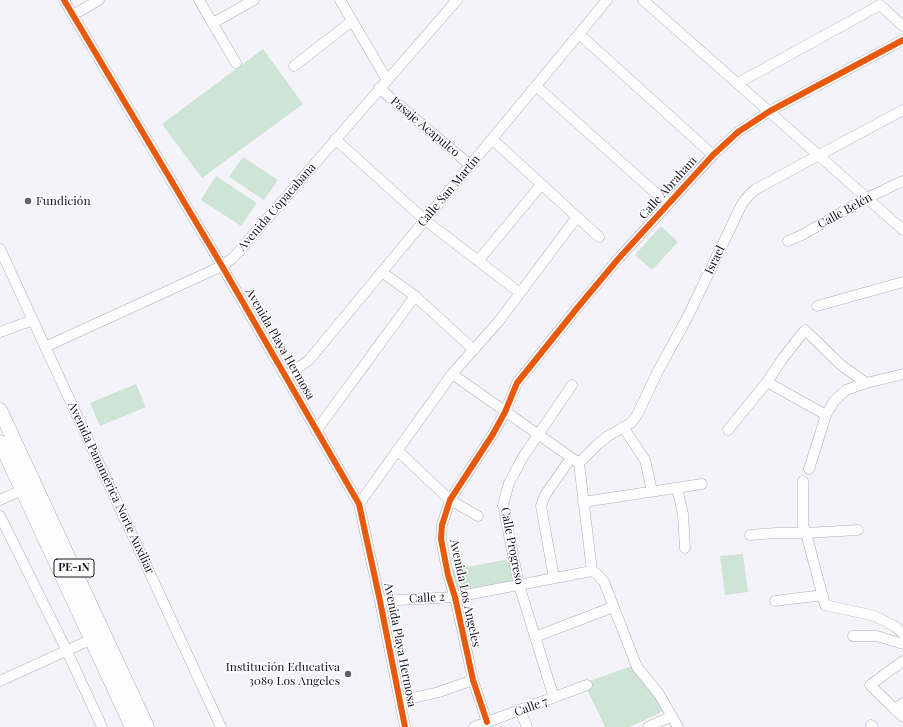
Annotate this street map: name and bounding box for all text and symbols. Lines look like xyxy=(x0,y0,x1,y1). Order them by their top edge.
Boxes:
street label: Pasaje Acapulco xyxy=(388,94,462,160)
street label: Calle San Martín xyxy=(415,152,483,230)
street label: Calle Abraham xyxy=(636,154,700,222)
street label: Avenida Copacabana xyxy=(235,160,319,254)
street label: Calle Belén xyxy=(815,190,875,232)
place label: Fundición xyxy=(36,194,91,208)
marker: Fundición xyxy=(23,196,33,206)
street label: Israel xyxy=(702,243,728,277)
street label: Avenida Playa Hermosa xyxy=(242,286,318,402)
street label: Avenida Panamérica Norte Auxiliar xyxy=(65,400,157,576)
street label: Calle Progreso xyxy=(497,506,527,586)
street label: Avenida Los Angeles xyxy=(447,538,483,648)
road number: PE-1N xyxy=(54,559,94,577)
street label: Avenida Playa Hermosa xyxy=(381,582,419,708)
street label: Calle 2 xyxy=(409,590,445,606)
place label: Institución Educativa 3089 Los Angeles xyxy=(226,660,340,688)
marker: Institución Educativa 3089 Los Angeles xyxy=(343,669,353,679)
street label: Calle 7 xyxy=(512,694,550,720)

